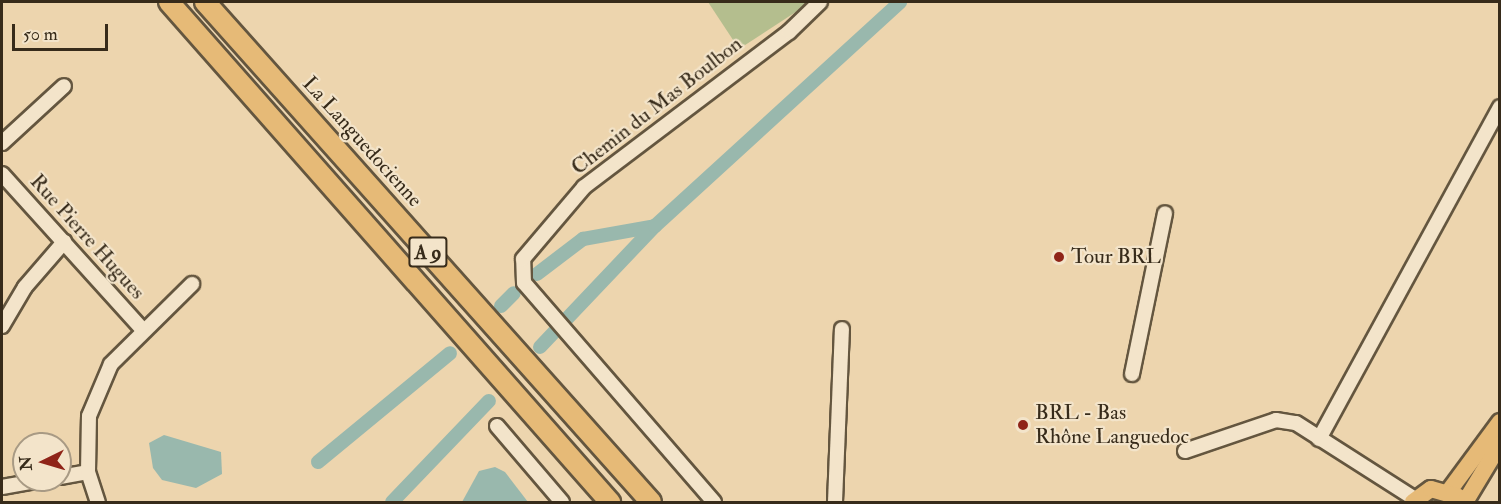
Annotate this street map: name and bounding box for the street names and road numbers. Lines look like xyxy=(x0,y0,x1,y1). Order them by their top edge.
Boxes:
street label: Chemin du Mas Boulbon xyxy=(567,32,747,180)
street label: La Languedocienne xyxy=(297,72,427,212)
street label: Rue Pierre Hugues xyxy=(24,169,150,305)
road number: A 9 xyxy=(407,235,449,269)

